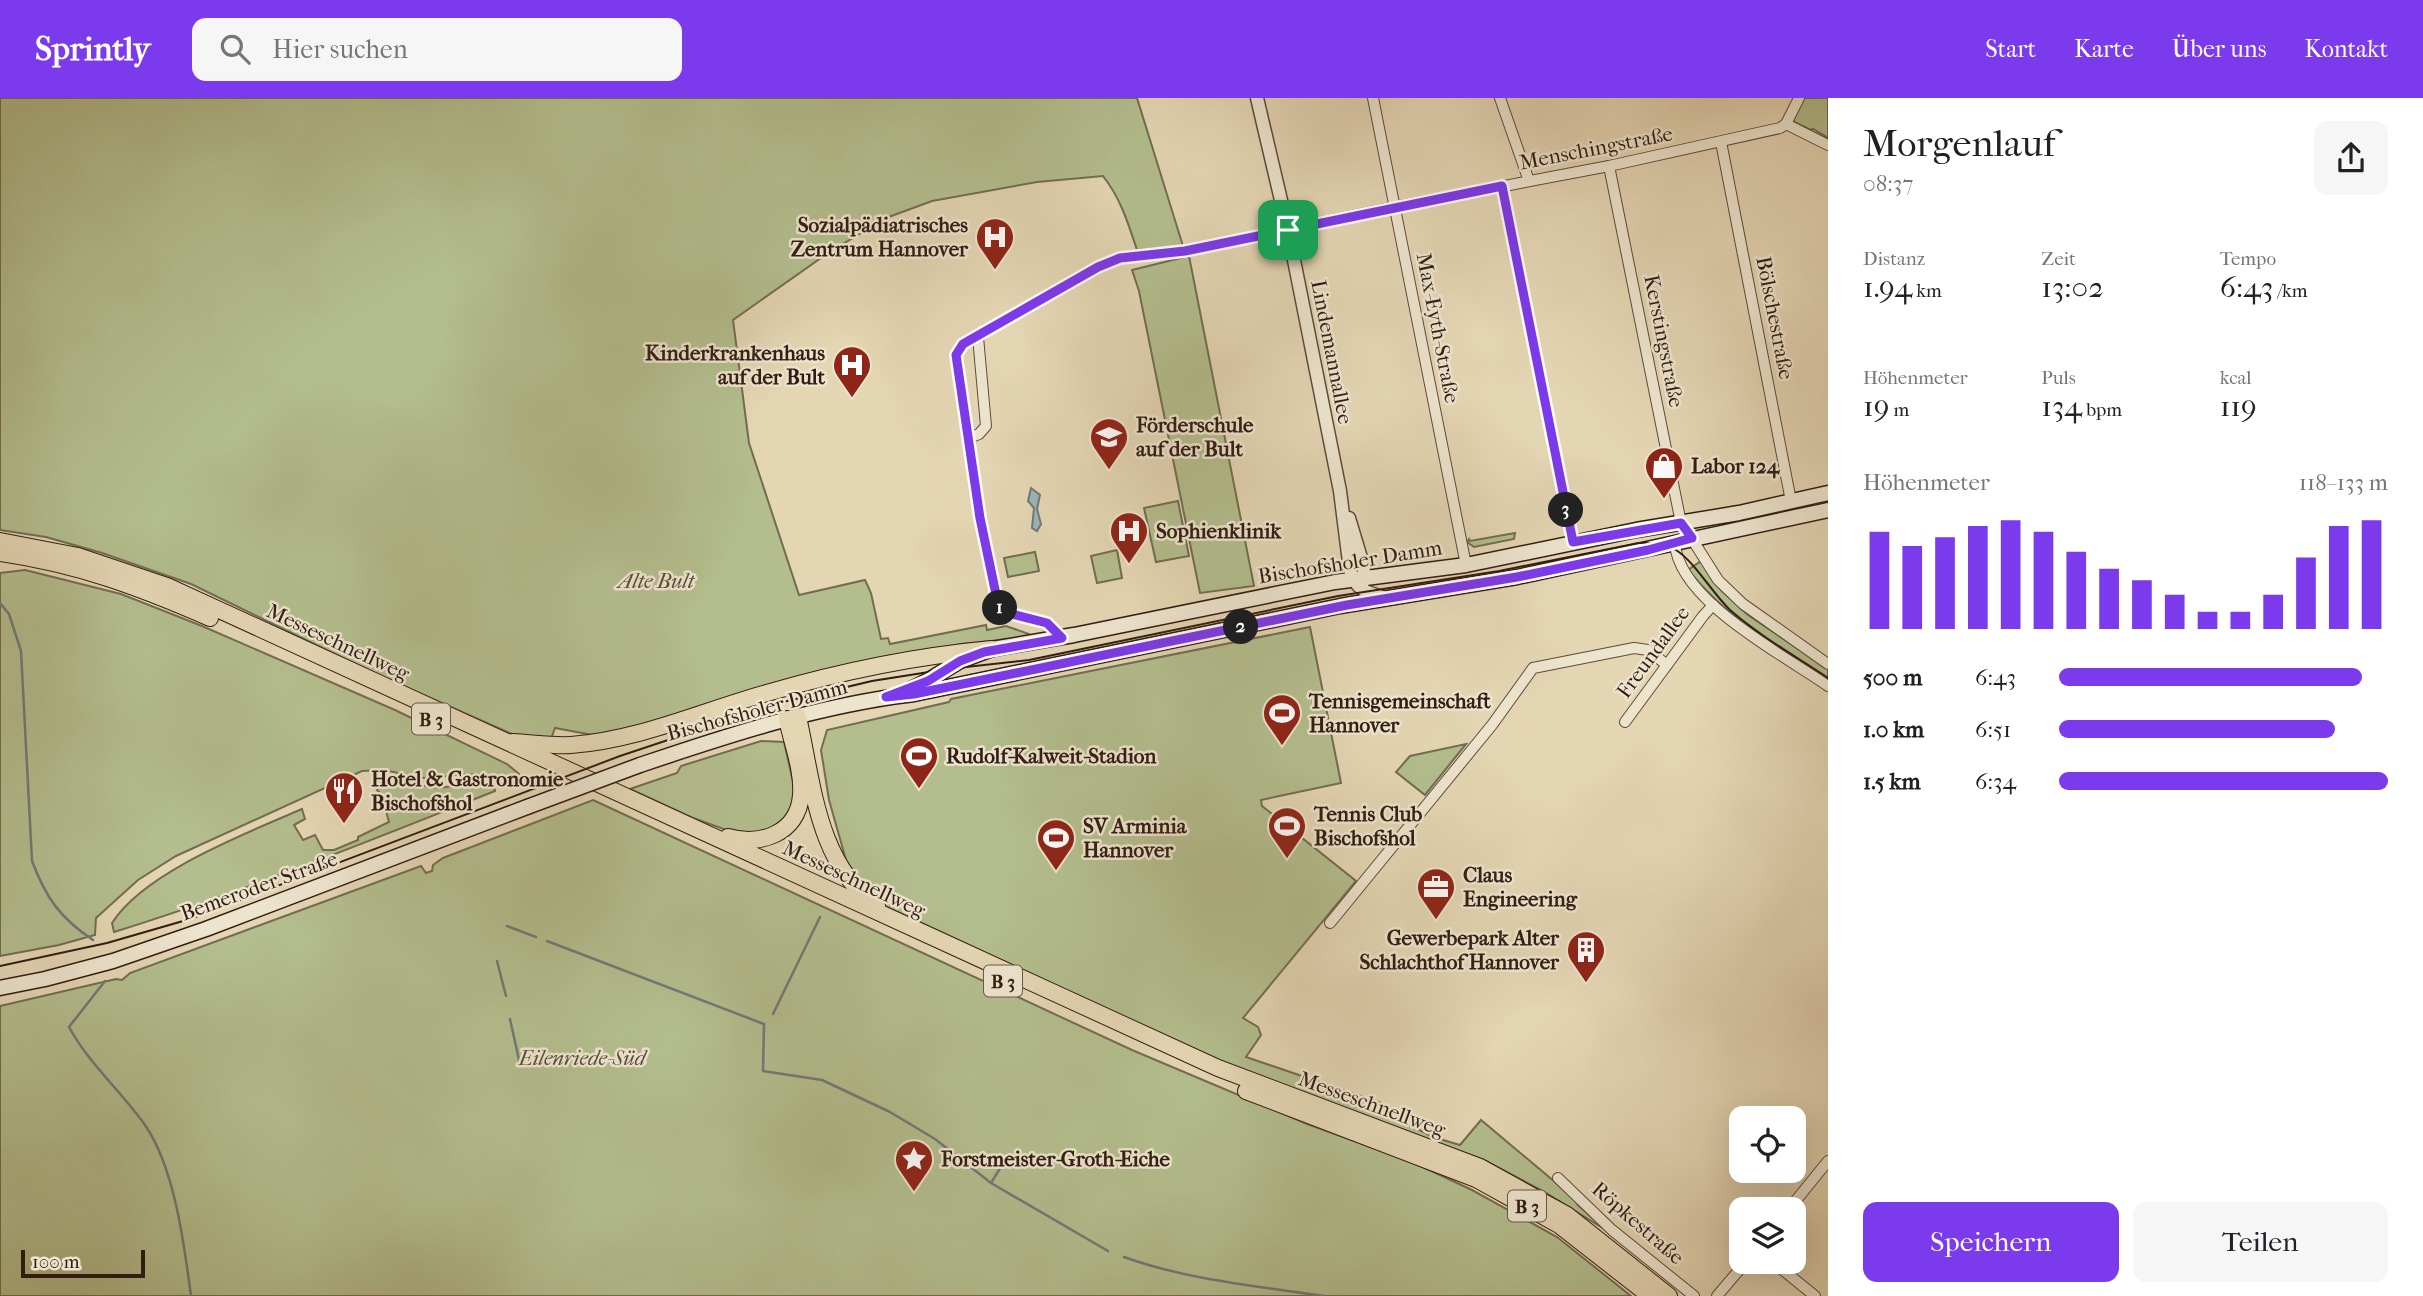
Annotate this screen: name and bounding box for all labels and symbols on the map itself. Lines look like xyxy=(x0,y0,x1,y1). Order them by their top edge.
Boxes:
street label: Menschingstraße xyxy=(1517,121,1675,175)
pin xyxy=(1258,200,1318,260)
place label: Sozialpädiatrisches Zentrum Hannover xyxy=(791,213,969,261)
hospital icon: Sozialpädiatrisches Zentrum Hannover xyxy=(974,216,1016,271)
street label: Max-Eyth-Straße xyxy=(1412,251,1464,405)
street label: Bölschestraße xyxy=(1751,254,1799,382)
street label: Kerstingstraße xyxy=(1639,273,1689,409)
street label: Lindemannallee xyxy=(1306,278,1358,426)
place label: Kinderkrankenhaus auf der Bult xyxy=(645,341,825,389)
hospital icon: Kinderkrankenhaus auf der Bult xyxy=(831,344,873,399)
place label: Förderschule auf der Bult xyxy=(1135,413,1254,461)
school or university icon: Förderschule auf der Bult xyxy=(1088,416,1130,471)
shop icon: Labor 124 xyxy=(1643,445,1685,500)
place label: Labor 124 xyxy=(1691,454,1781,479)
pin: 3 xyxy=(1548,492,1584,528)
hospital icon: Sophienklinik xyxy=(1108,510,1150,565)
place label: Sophienklinik xyxy=(1156,519,1282,543)
street label: Bischofsholer Damm xyxy=(1256,536,1444,588)
park label: Alte Bult xyxy=(615,569,696,593)
pin: 1 xyxy=(982,590,1018,626)
street label: Messeschnellweg xyxy=(263,598,414,686)
street label: Freundallee xyxy=(1612,601,1694,703)
pin: 2 xyxy=(1224,610,1258,644)
street label: Bischofsholer Damm xyxy=(664,674,850,746)
place label: Tennisgemeinschaft Hannover xyxy=(1308,689,1491,737)
sports icon: Tennisgemeinschaft Hannover xyxy=(1261,692,1303,747)
road number: B 3 xyxy=(412,704,450,734)
sports icon: Rudolf-Kalweit-Stadion xyxy=(898,735,940,790)
place label: Rudolf-Kalweit-Stadion xyxy=(946,744,1157,768)
place label: Hotel & Gastronomie Bischofshol xyxy=(371,767,564,815)
restaurant icon: Hotel & Gastronomie Bischofshol xyxy=(323,770,365,825)
place label: Tennis Club Bischofshol xyxy=(1313,802,1422,850)
sports icon: Tennis Club Bischofshol xyxy=(1266,805,1308,860)
place label: SV Arminia Hannover xyxy=(1083,814,1188,862)
sports icon: SV Arminia Hannover xyxy=(1035,817,1077,872)
street label: Messeschnellweg xyxy=(779,835,930,923)
street label: Bemeroder Straße xyxy=(177,846,341,926)
place label: Claus Engineering xyxy=(1463,863,1578,911)
office icon: Claus Engineering xyxy=(1415,866,1457,921)
place label: Gewerbepark Alter Schlachthof Hannover xyxy=(1360,926,1560,974)
building icon: Gewerbepark Alter Schlachthof Hannover xyxy=(1565,929,1607,984)
road number: B 3 xyxy=(984,966,1022,996)
park label: Eilenriede-Süd xyxy=(517,1046,648,1070)
street label: Messeschnellweg xyxy=(1295,1066,1449,1142)
place icon: Forstmeister-Groth-Eiche xyxy=(893,1138,935,1193)
place label: Forstmeister-Groth-Eiche xyxy=(940,1147,1171,1171)
street label: Röpkestraße xyxy=(1587,1177,1689,1269)
road number: B 3 xyxy=(1508,1190,1546,1222)
scale bar xyxy=(21,1247,145,1279)

